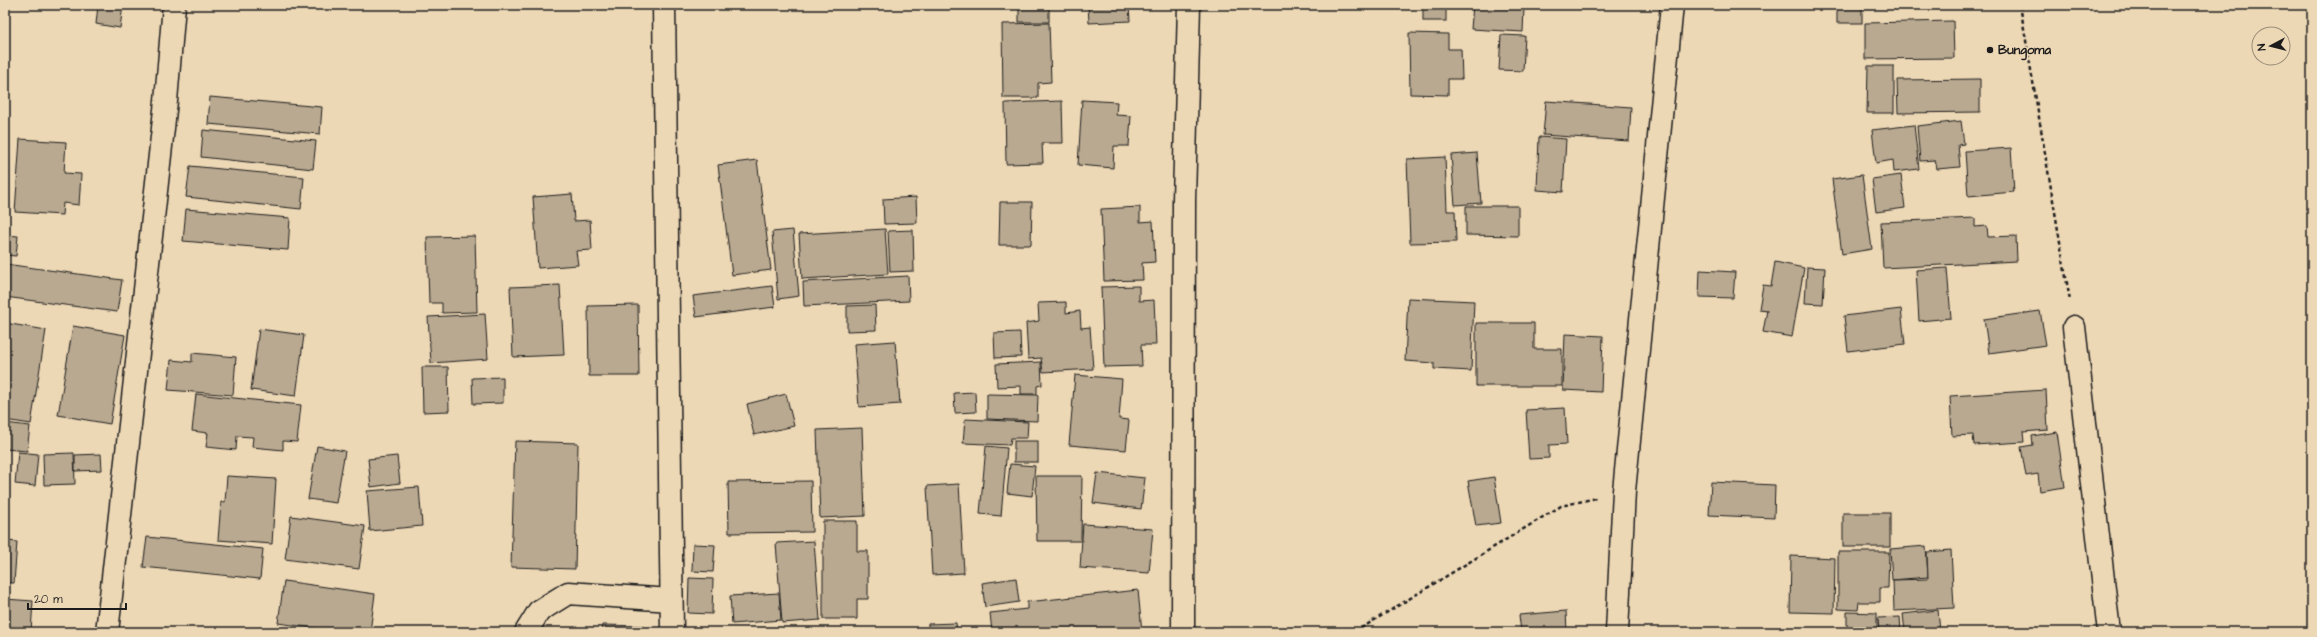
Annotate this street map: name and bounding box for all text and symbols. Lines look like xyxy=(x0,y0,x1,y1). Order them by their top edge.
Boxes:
north arrow xyxy=(2251,26,2291,66)
place label: Bungoma xyxy=(1998,41,2051,61)
text: N xyxy=(2254,43,2269,51)
marker: Bungoma xyxy=(1985,45,1995,55)
scale bar xyxy=(28,585,126,611)
text: 20 m xyxy=(34,591,63,608)

